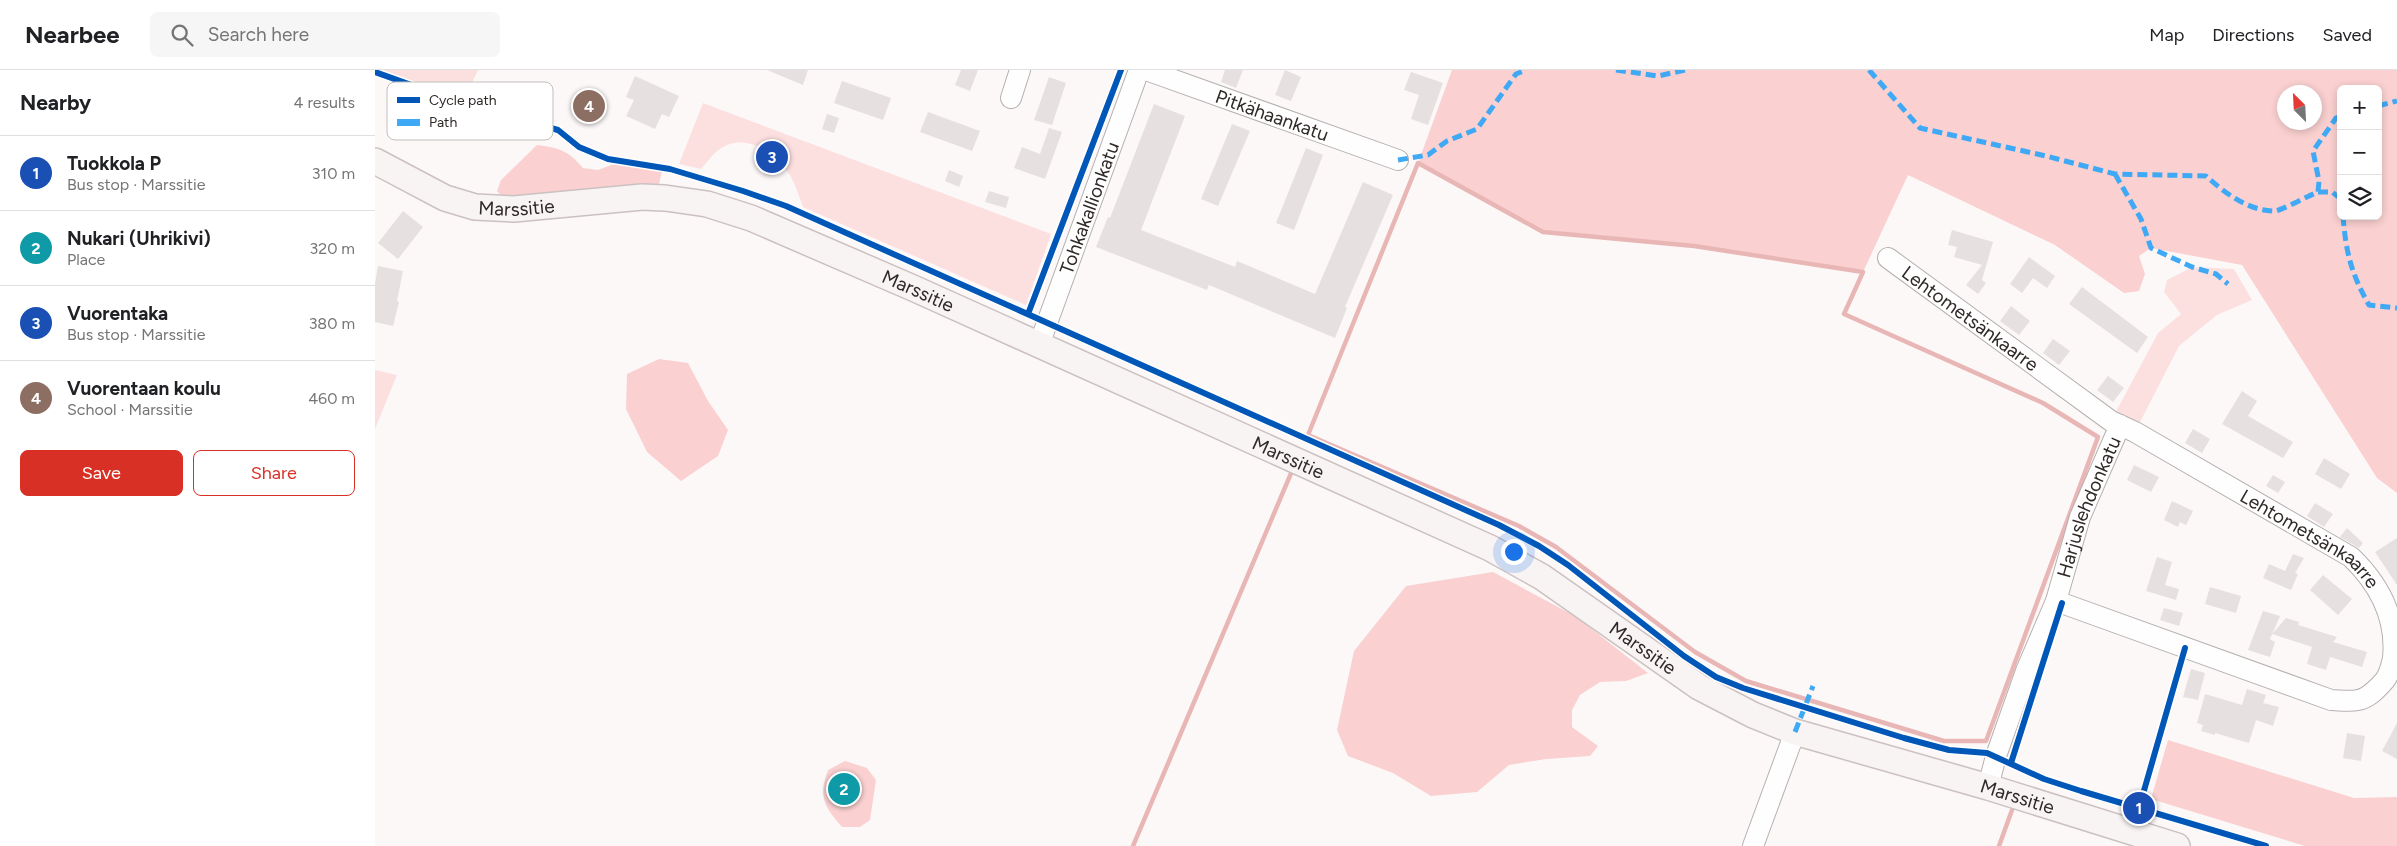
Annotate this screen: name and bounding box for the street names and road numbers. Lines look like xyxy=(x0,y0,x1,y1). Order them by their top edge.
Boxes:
street label: Pitkähaankatu xyxy=(1212,85,1332,146)
street label: Tohkakallionkatu xyxy=(1055,139,1124,277)
street label: Marssitie xyxy=(478,194,556,221)
street label: Lehtometsänkaarre xyxy=(1897,261,2043,376)
street label: Marssitie xyxy=(879,265,958,317)
street label: Marssitie xyxy=(1249,431,1328,484)
street label: Harjuslehdonkatu xyxy=(2052,433,2126,580)
street label: Lehtometsänkaarre xyxy=(2236,484,2384,593)
street label: Marssitie xyxy=(1605,617,1681,680)
street label: Marssitie xyxy=(1977,774,2057,819)

